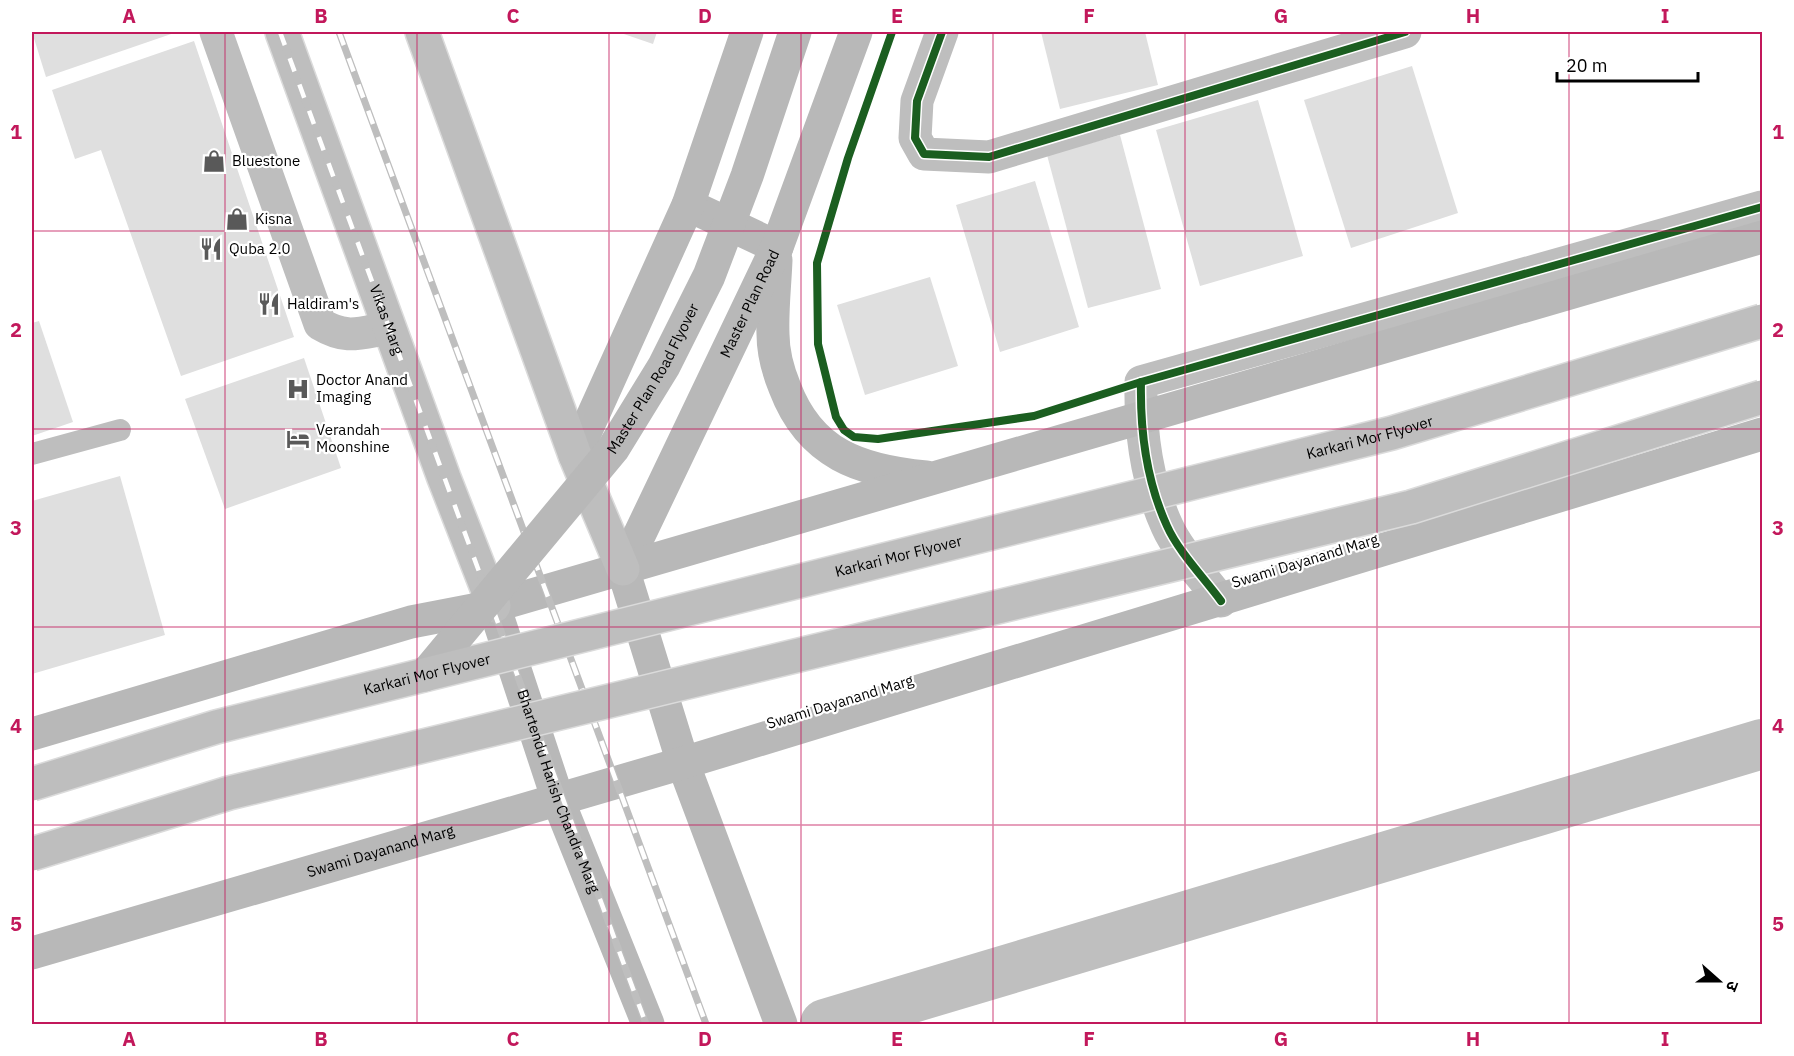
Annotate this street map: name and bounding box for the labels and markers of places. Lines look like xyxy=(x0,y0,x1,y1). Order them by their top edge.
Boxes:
shop icon: Bluestone xyxy=(201,148,227,174)
place label: Bluestone xyxy=(232,151,300,170)
shop icon: Kisna xyxy=(224,206,250,232)
place label: Kisna xyxy=(255,209,292,228)
restaurant icon: Quba 2.0 xyxy=(198,236,224,262)
place label: Quba 2.0 xyxy=(229,239,290,258)
restaurant icon: Haldiram's xyxy=(256,291,282,317)
place label: Haldiram's xyxy=(287,294,359,313)
place label: Doctor Anand Imaging xyxy=(316,370,408,406)
hospital icon: Doctor Anand Imaging xyxy=(285,376,311,402)
place label: Verandah Moonshine xyxy=(316,420,390,456)
hotel icon: Verandah Moonshine xyxy=(285,426,311,452)

